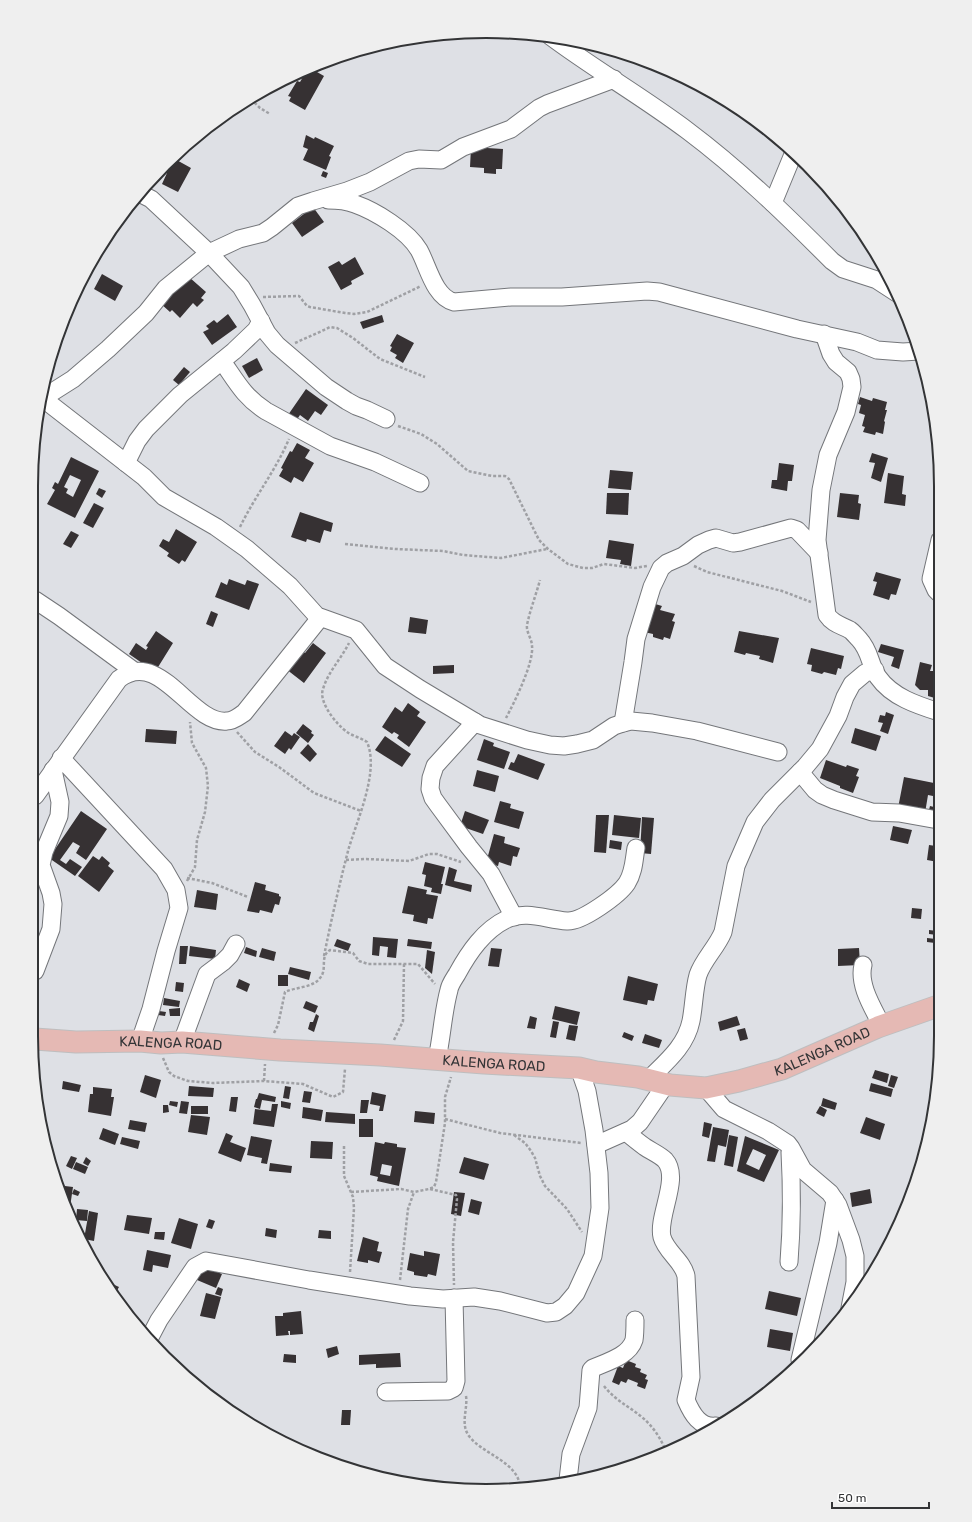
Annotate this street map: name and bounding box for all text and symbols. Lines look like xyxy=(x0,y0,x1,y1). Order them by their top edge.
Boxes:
street label: KALENGA ROAD xyxy=(772,1023,873,1080)
street label: KALENGA ROAD xyxy=(119,1033,223,1054)
street label: KALENGA ROAD xyxy=(442,1052,546,1075)
scale bar xyxy=(832,1484,929,1510)
text: 50 m xyxy=(838,1491,866,1505)

